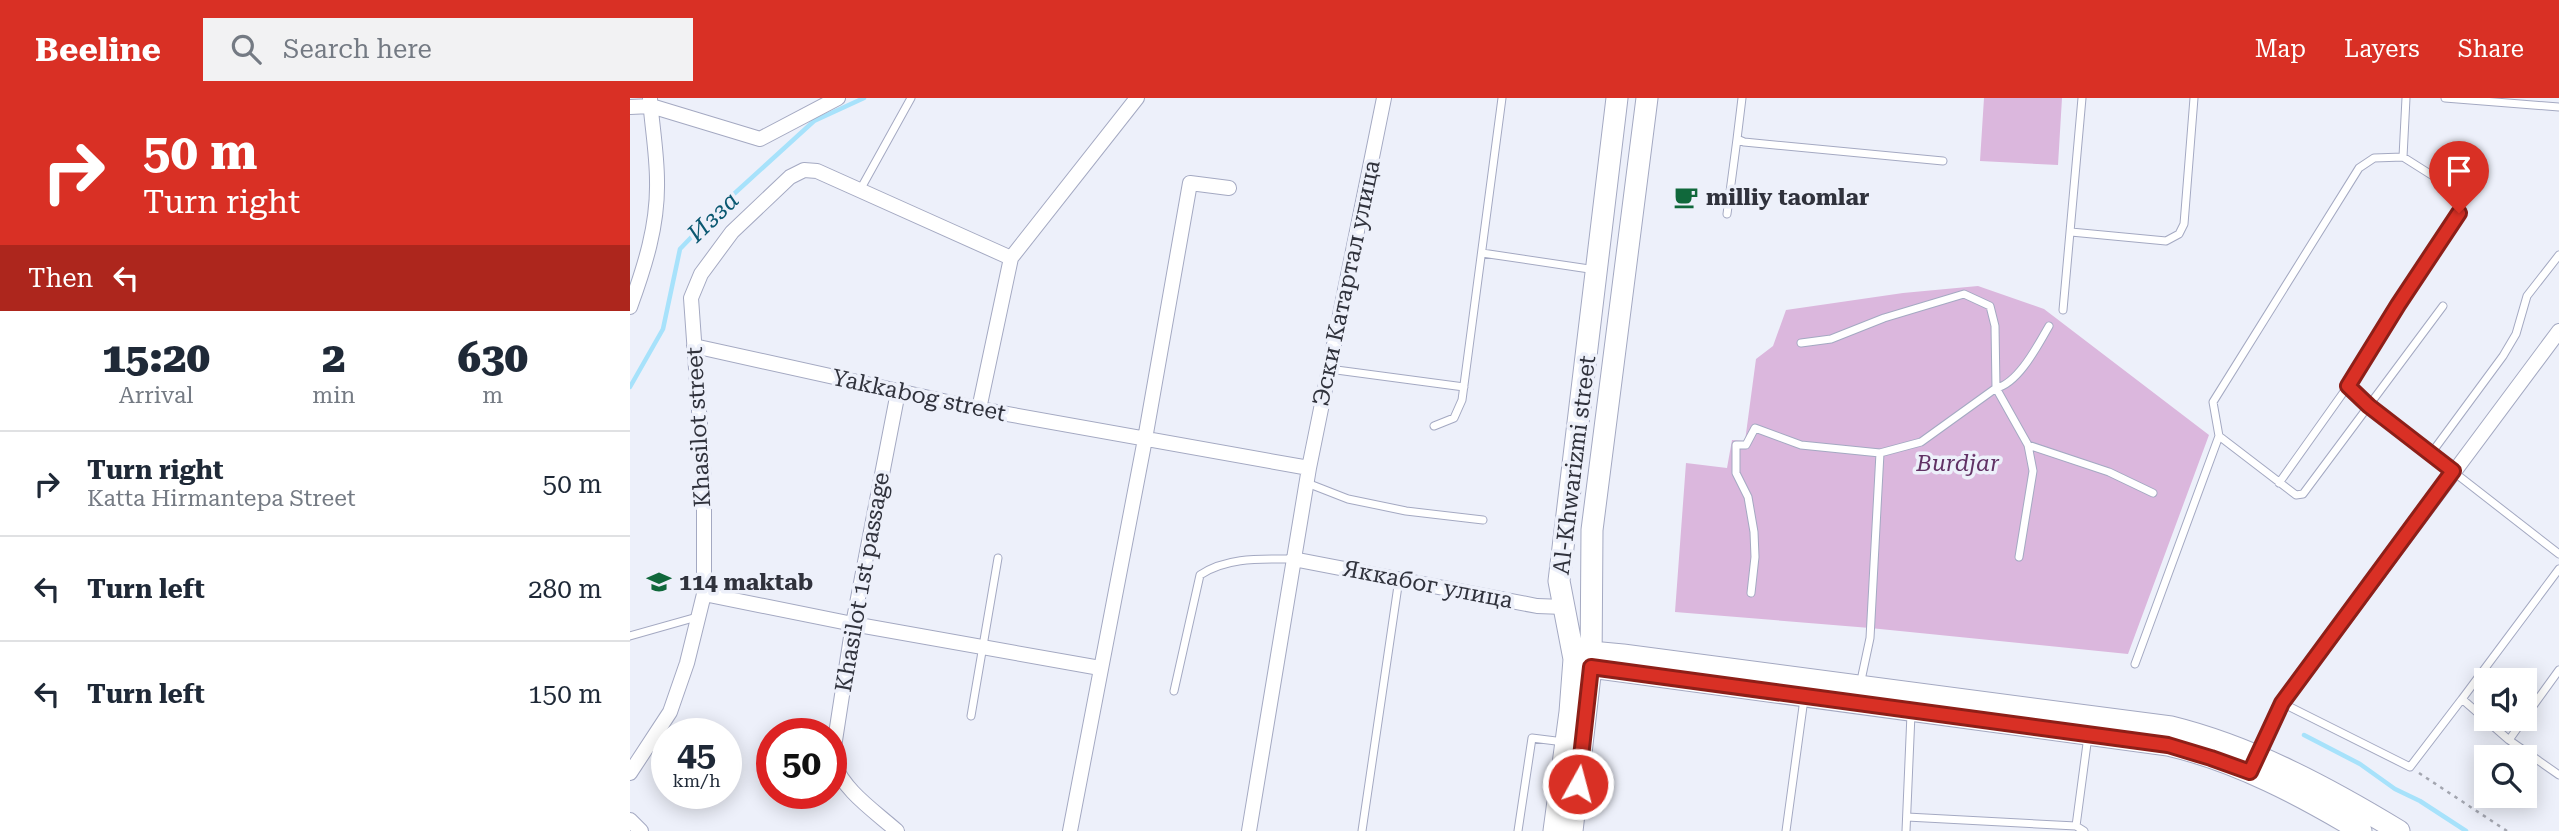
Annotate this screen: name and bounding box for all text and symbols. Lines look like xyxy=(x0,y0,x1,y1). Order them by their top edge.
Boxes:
search box xyxy=(203,18,693,81)
text: Beeline xyxy=(35,30,161,69)
icon: search xyxy=(227,30,265,68)
text: Search here xyxy=(283,34,432,64)
text: Map xyxy=(2255,35,2306,63)
text: Layers xyxy=(2344,35,2420,63)
text: Share xyxy=(2458,35,2524,63)
text: 50 m xyxy=(143,124,258,181)
icon: right xyxy=(28,126,119,217)
pin xyxy=(2429,141,2489,213)
icon: arrive xyxy=(2440,152,2478,190)
street label: Эски Катартал улица xyxy=(1307,157,1386,409)
text: Turn right xyxy=(143,183,300,221)
cafe icon: milliy taomlar xyxy=(1672,183,1700,211)
place label: milliy taomlar xyxy=(1706,184,1869,211)
water label: Изза xyxy=(681,186,744,249)
icon: left xyxy=(107,259,145,297)
text: Then xyxy=(28,263,93,293)
text: 15:20 xyxy=(102,333,210,382)
text: 2 xyxy=(322,333,346,382)
text: 630 xyxy=(457,333,528,382)
street label: Khasilot street xyxy=(681,346,716,508)
street label: Al-Khwarizmi street xyxy=(1548,354,1601,576)
street label: Yakkabog street xyxy=(829,364,1009,427)
text: Arrival xyxy=(119,382,193,409)
text: min xyxy=(312,382,355,409)
text: m xyxy=(482,382,503,409)
park label: Burdjar xyxy=(1915,450,2000,477)
text: Turn right xyxy=(87,455,223,485)
icon: right xyxy=(28,465,66,503)
text: 50 m xyxy=(543,469,602,499)
street label: Khasilot 1st passage xyxy=(830,470,895,694)
text: Katta Hirmаntepa Street xyxy=(87,485,355,512)
street label: Яккабог улица xyxy=(1341,555,1516,614)
school or university icon: 114 maktab xyxy=(645,568,673,596)
place label: 114 maktab xyxy=(679,569,813,596)
icon: left xyxy=(28,570,66,608)
text: Turn left xyxy=(87,574,205,604)
text: 280 m xyxy=(528,574,602,604)
map controls xyxy=(2474,668,2537,808)
button: sound xyxy=(2474,668,2537,731)
icon: left xyxy=(28,675,66,713)
text: Turn left xyxy=(87,679,205,709)
text: 150 m xyxy=(528,679,602,709)
speed limit sign: 50 xyxy=(756,718,847,809)
text: 45 xyxy=(677,734,716,775)
button: search xyxy=(2474,745,2537,808)
position arrow xyxy=(1541,747,1615,821)
text: km/h xyxy=(672,770,721,791)

